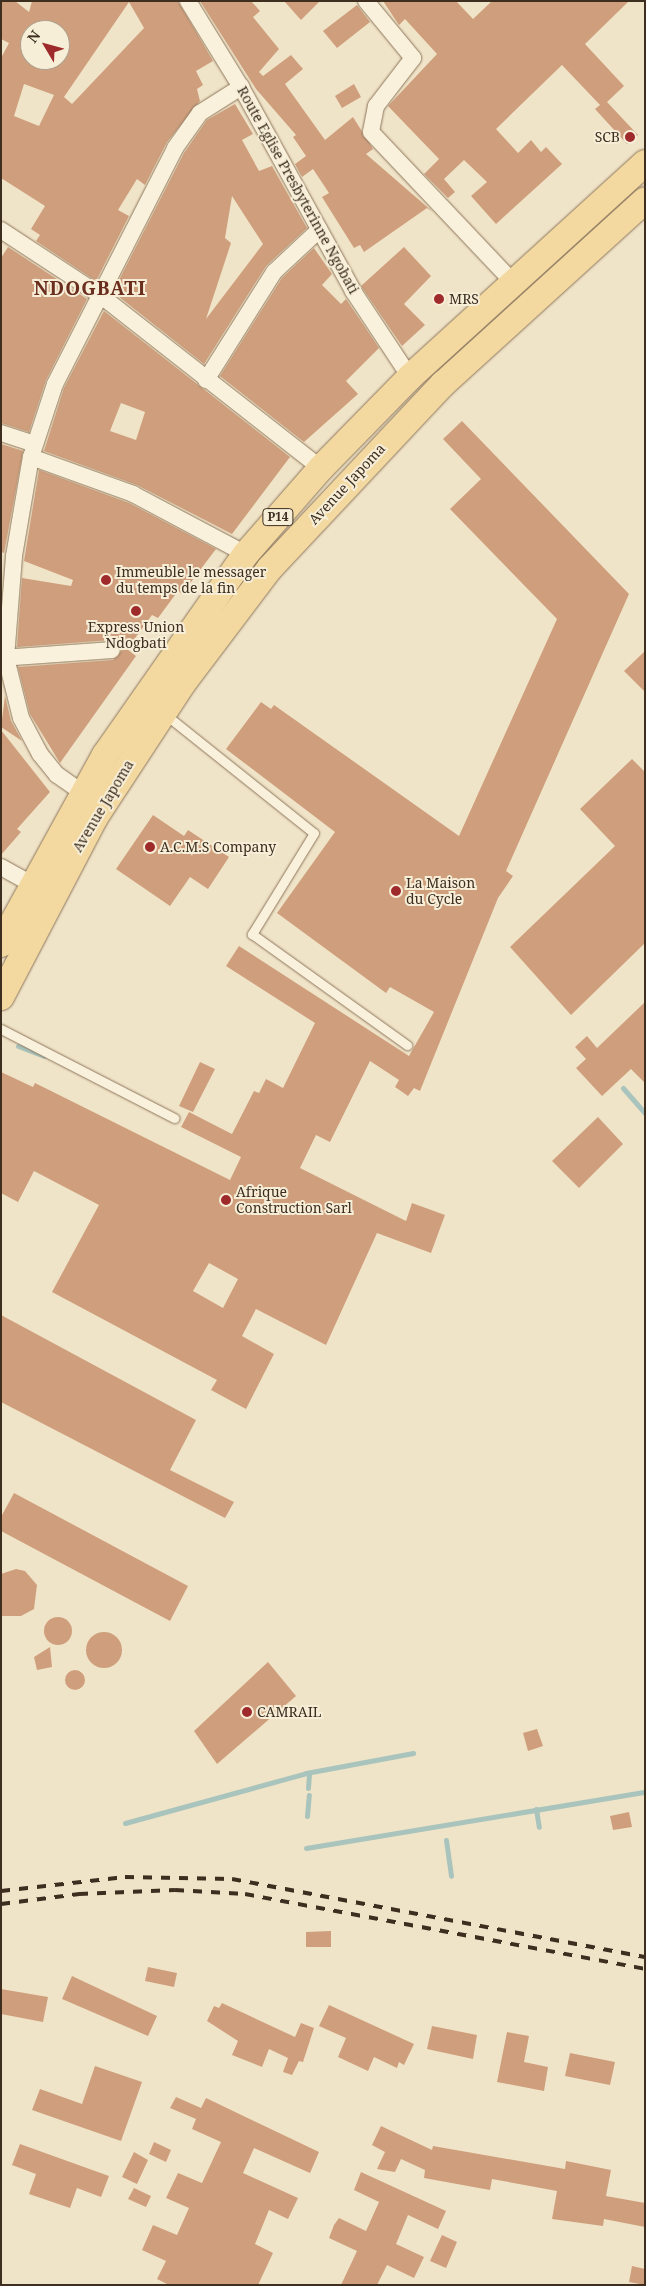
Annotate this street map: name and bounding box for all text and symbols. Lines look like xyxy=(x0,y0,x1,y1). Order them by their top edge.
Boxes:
north arrow xyxy=(20,20,70,70)
text: N xyxy=(23,26,44,46)
street label: Route Eglise Presbyterinne Ngobati xyxy=(234,83,362,297)
place label: SCB xyxy=(595,129,620,145)
marker: SCB xyxy=(624,131,636,143)
district label: NDOGBATI xyxy=(33,278,147,300)
place label: MRS xyxy=(449,291,479,307)
marker: MRS xyxy=(433,293,445,305)
street label: Avenue Japoma xyxy=(305,440,389,528)
road number: P14 xyxy=(262,508,294,526)
place label: Immeuble le messager du temps de la fin xyxy=(116,564,266,596)
marker: Immeuble le messager du temps de la fin xyxy=(100,574,112,586)
marker: Express Union Ndogbati xyxy=(130,605,142,617)
place label: Express Union Ndogbati xyxy=(88,619,184,652)
street label: Avenue Japoma xyxy=(69,757,137,855)
place label: A.C.M.S Company xyxy=(160,839,276,855)
marker: A.C.M.S Company xyxy=(144,841,156,853)
place label: La Maison du Cycle xyxy=(406,875,475,908)
marker: La Maison du Cycle xyxy=(390,885,402,897)
place label: Afrique Construction Sarl xyxy=(236,1184,352,1216)
marker: Afrique Construction Sarl xyxy=(220,1194,232,1206)
place label: CAMRAIL xyxy=(257,1704,322,1720)
marker: CAMRAIL xyxy=(241,1706,253,1718)

